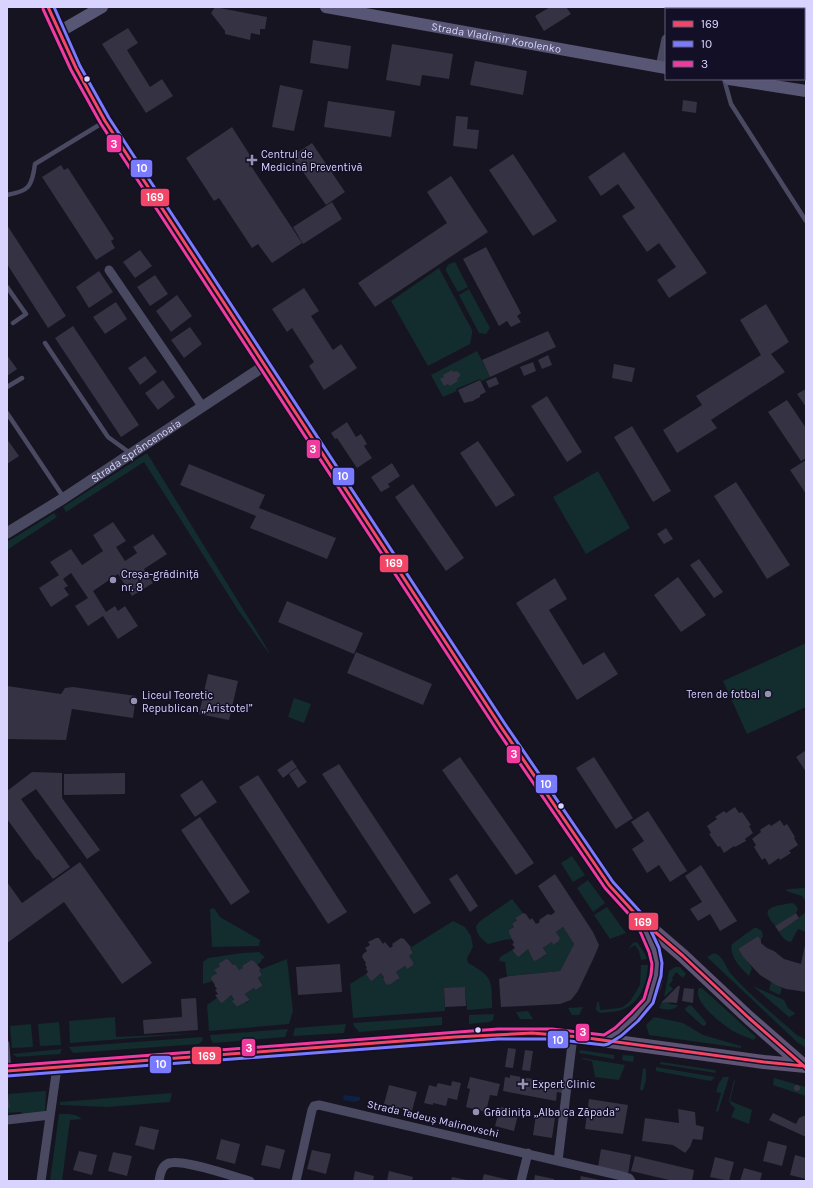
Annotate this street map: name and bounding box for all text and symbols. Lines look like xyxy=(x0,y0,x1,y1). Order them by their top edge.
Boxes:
legend xyxy=(665,8,805,80)
text: 169 xyxy=(701,17,719,31)
street label: Strada Vladimir Korolenko xyxy=(430,20,562,56)
text: 10 xyxy=(701,37,712,51)
text: 3 xyxy=(701,57,708,71)
unlabelled marker xyxy=(82,74,92,84)
line badge: 3 xyxy=(106,134,122,153)
text: 3 xyxy=(111,138,118,151)
place label: Centrul de Medicină Preventivă xyxy=(261,148,363,174)
marker: Centrul de Medicină Preventivă xyxy=(246,154,258,166)
line badge: 10 xyxy=(130,159,153,178)
text: 10 xyxy=(137,162,147,175)
line badge: 169 xyxy=(140,188,170,207)
text: 169 xyxy=(146,191,164,204)
street label: Strada Sprâncenoaia xyxy=(88,416,183,485)
line badge: 3 xyxy=(306,439,321,459)
text: 3 xyxy=(310,443,317,456)
line badge: 10 xyxy=(332,467,355,486)
text: 10 xyxy=(338,470,348,483)
line badge: 169 xyxy=(379,554,409,573)
text: 169 xyxy=(385,557,403,570)
place label: Creșa-grădiniță nr. 8 xyxy=(121,568,199,594)
marker: Creșa-grădiniță nr. 8 xyxy=(108,575,118,585)
place label: Teren de fotbal xyxy=(686,688,760,701)
place label: Liceul Teoretic Republican „Aristotel” xyxy=(142,689,253,715)
marker: Teren de fotbal xyxy=(763,689,773,699)
marker: Liceul Teoretic Republican „Aristotel” xyxy=(129,696,139,706)
line badge: 3 xyxy=(506,745,521,764)
text: 3 xyxy=(511,748,518,761)
line badge: 10 xyxy=(535,774,558,794)
text: 10 xyxy=(541,778,551,791)
unlabelled marker xyxy=(556,801,566,811)
line badge: 169 xyxy=(628,912,659,931)
text: 169 xyxy=(634,916,652,929)
line badge: 3 xyxy=(575,1023,590,1042)
unlabelled marker xyxy=(473,1025,483,1035)
text: 3 xyxy=(580,1026,587,1039)
line badge: 10 xyxy=(547,1030,569,1049)
text: 10 xyxy=(553,1034,563,1047)
line badge: 3 xyxy=(241,1038,256,1057)
text: 3 xyxy=(246,1042,253,1055)
line badge: 169 xyxy=(191,1046,222,1065)
text: 169 xyxy=(198,1050,216,1063)
line badge: 10 xyxy=(149,1055,172,1074)
text: 10 xyxy=(156,1058,166,1071)
marker: Expert Clinic xyxy=(517,1078,529,1090)
place label: Expert Clinic xyxy=(532,1078,596,1091)
street label: Strada Tadeuș Malinovschi xyxy=(366,1097,500,1141)
place label: Grădinița „Alba ca Zăpada” xyxy=(484,1106,619,1119)
marker: Grădinița „Alba ca Zăpada” xyxy=(471,1107,481,1117)

